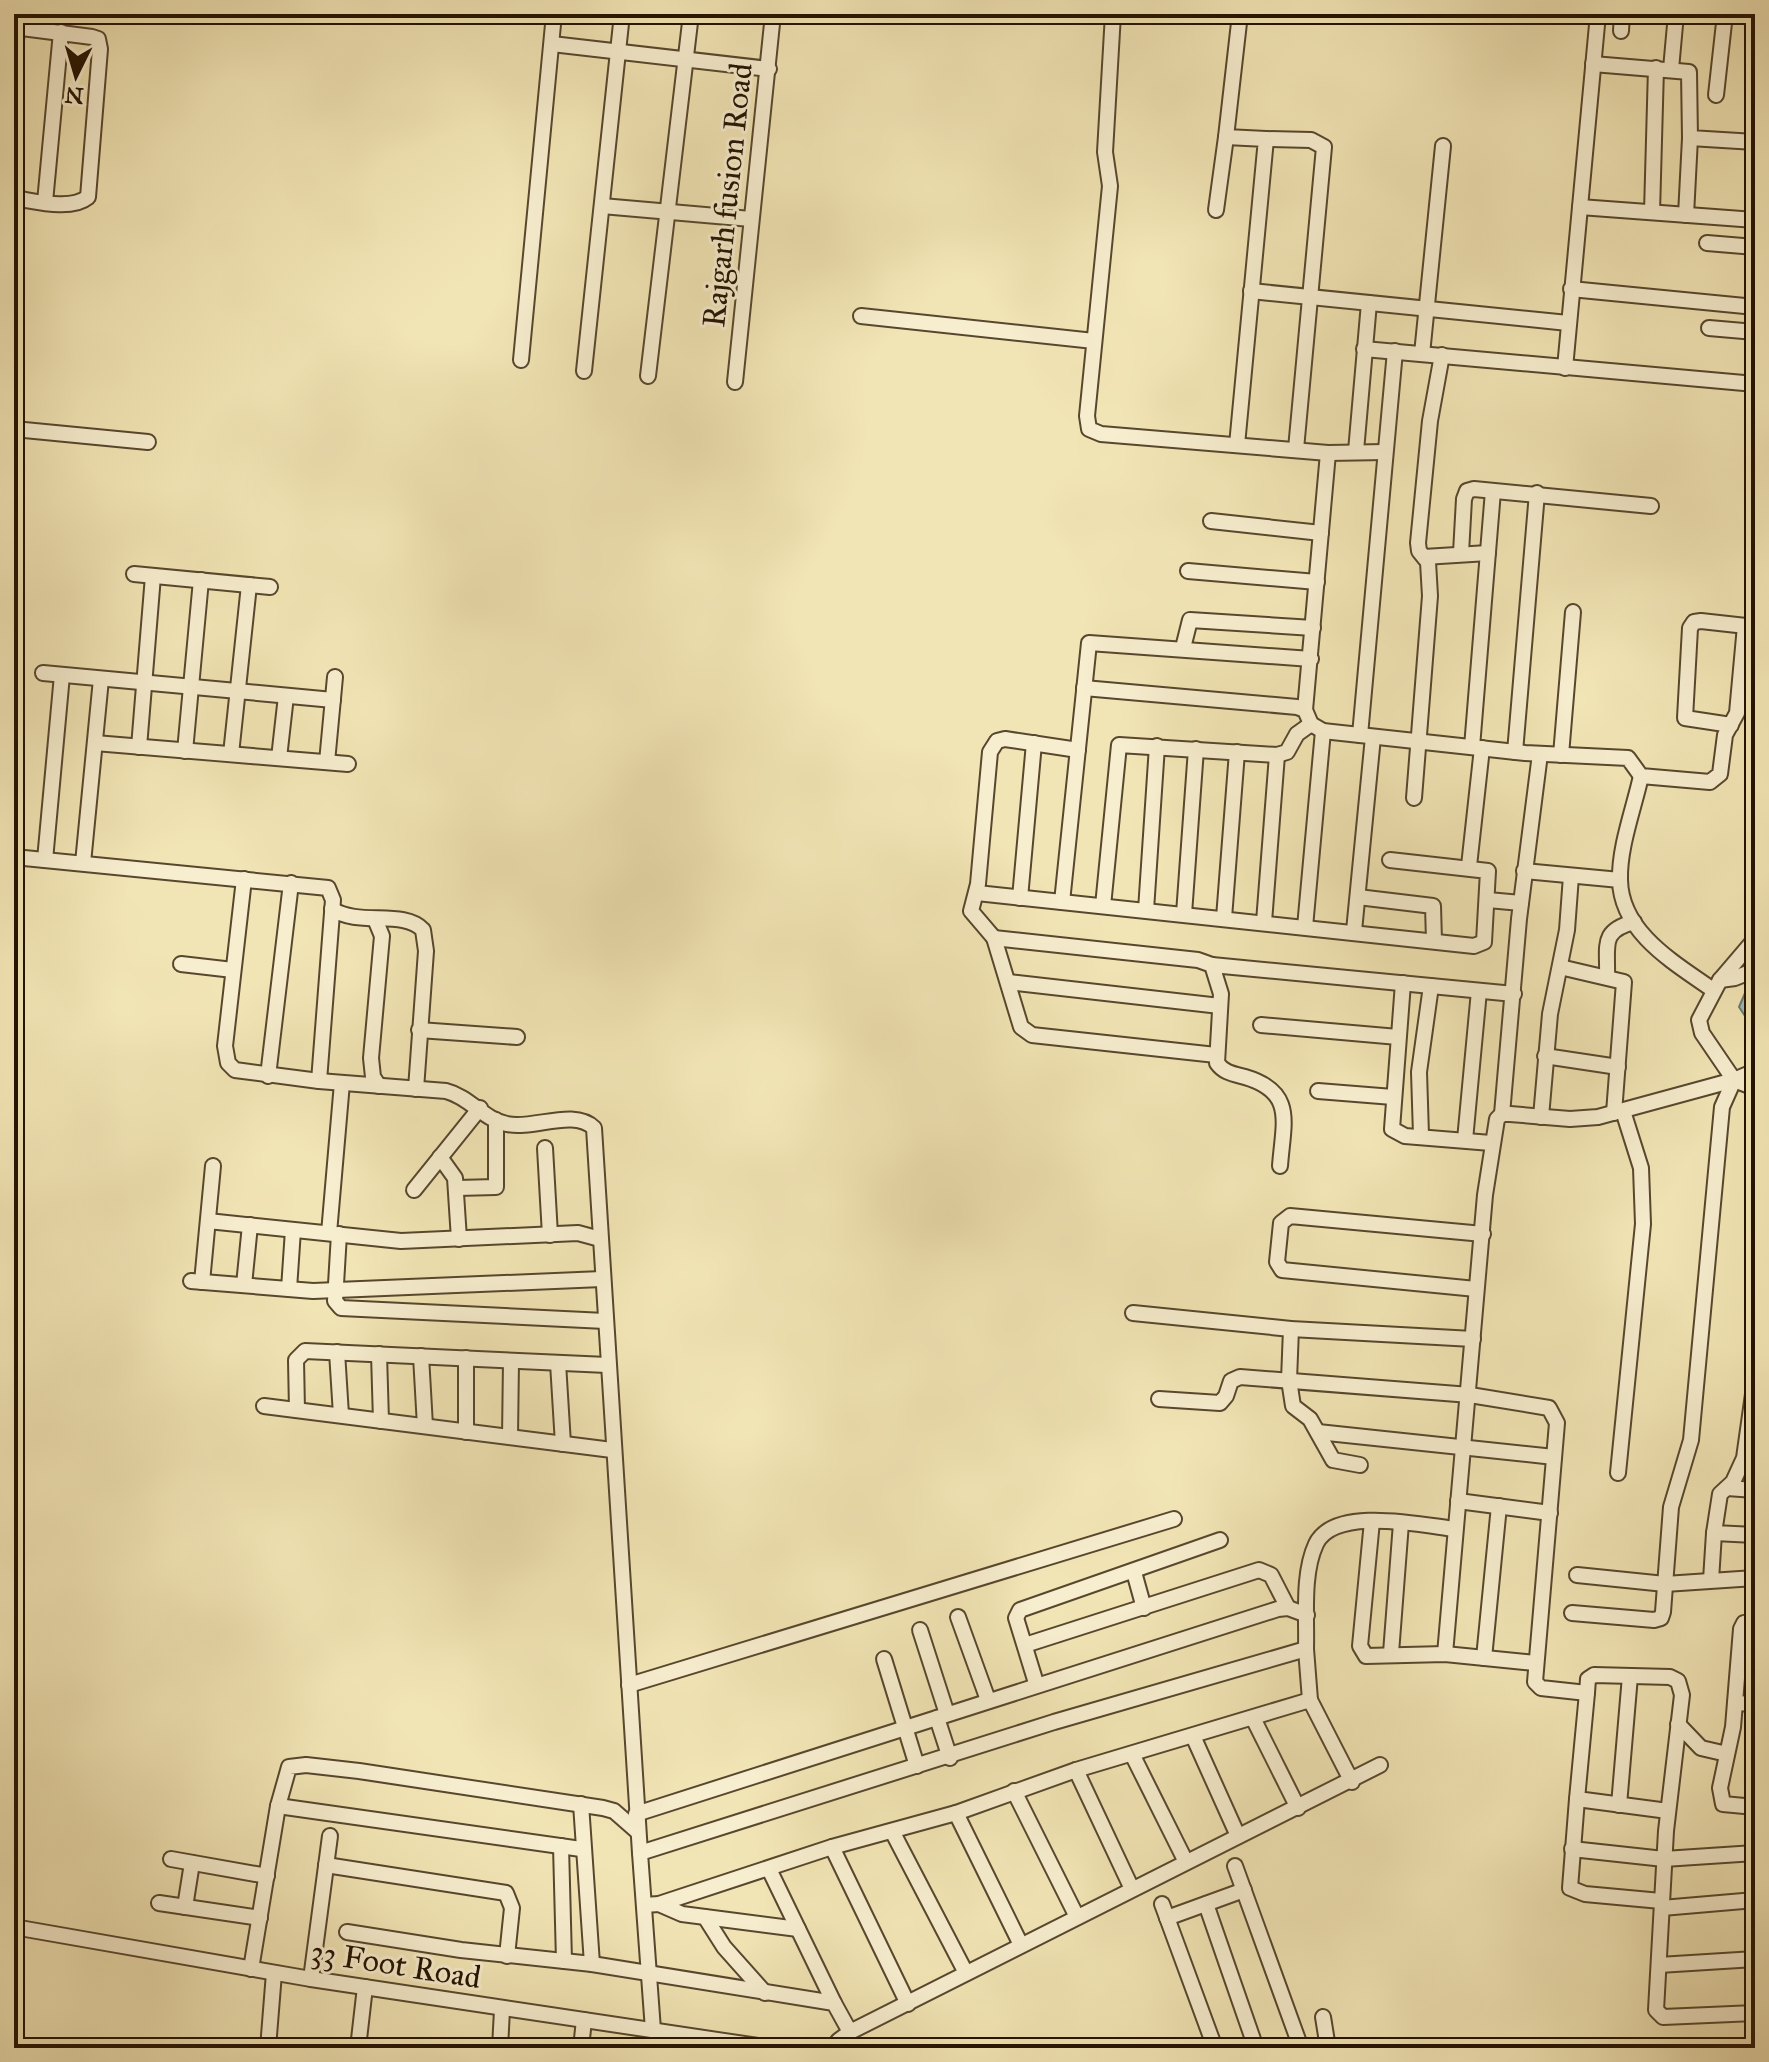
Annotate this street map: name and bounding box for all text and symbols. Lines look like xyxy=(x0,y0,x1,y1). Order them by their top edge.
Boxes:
north arrow xyxy=(36,36,116,116)
street label: Rajgarh fusion Road xyxy=(694,61,761,329)
text: N xyxy=(63,81,85,110)
street label: 33 Foot Road xyxy=(308,1932,484,1997)

